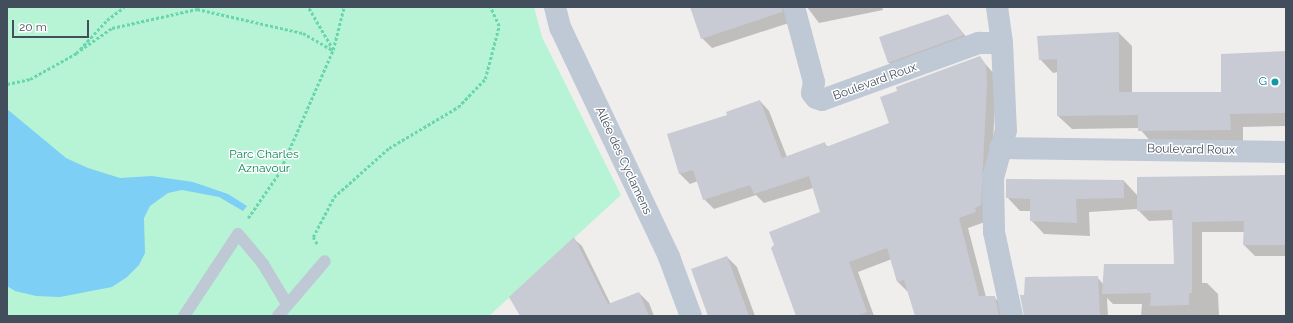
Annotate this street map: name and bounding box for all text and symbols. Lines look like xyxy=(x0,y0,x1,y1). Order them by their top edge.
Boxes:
scale bar xyxy=(14,12,91,38)
text: 20 m xyxy=(19,20,47,34)
street label: Boulevard Roux xyxy=(831,60,919,104)
place label: G xyxy=(1258,75,1267,89)
marker: G xyxy=(1270,77,1280,87)
street label: Allée des Cyclamens xyxy=(592,105,654,217)
street label: Boulevard Roux xyxy=(1147,142,1235,158)
park label: Parc Charles Aznavour xyxy=(229,148,299,176)

